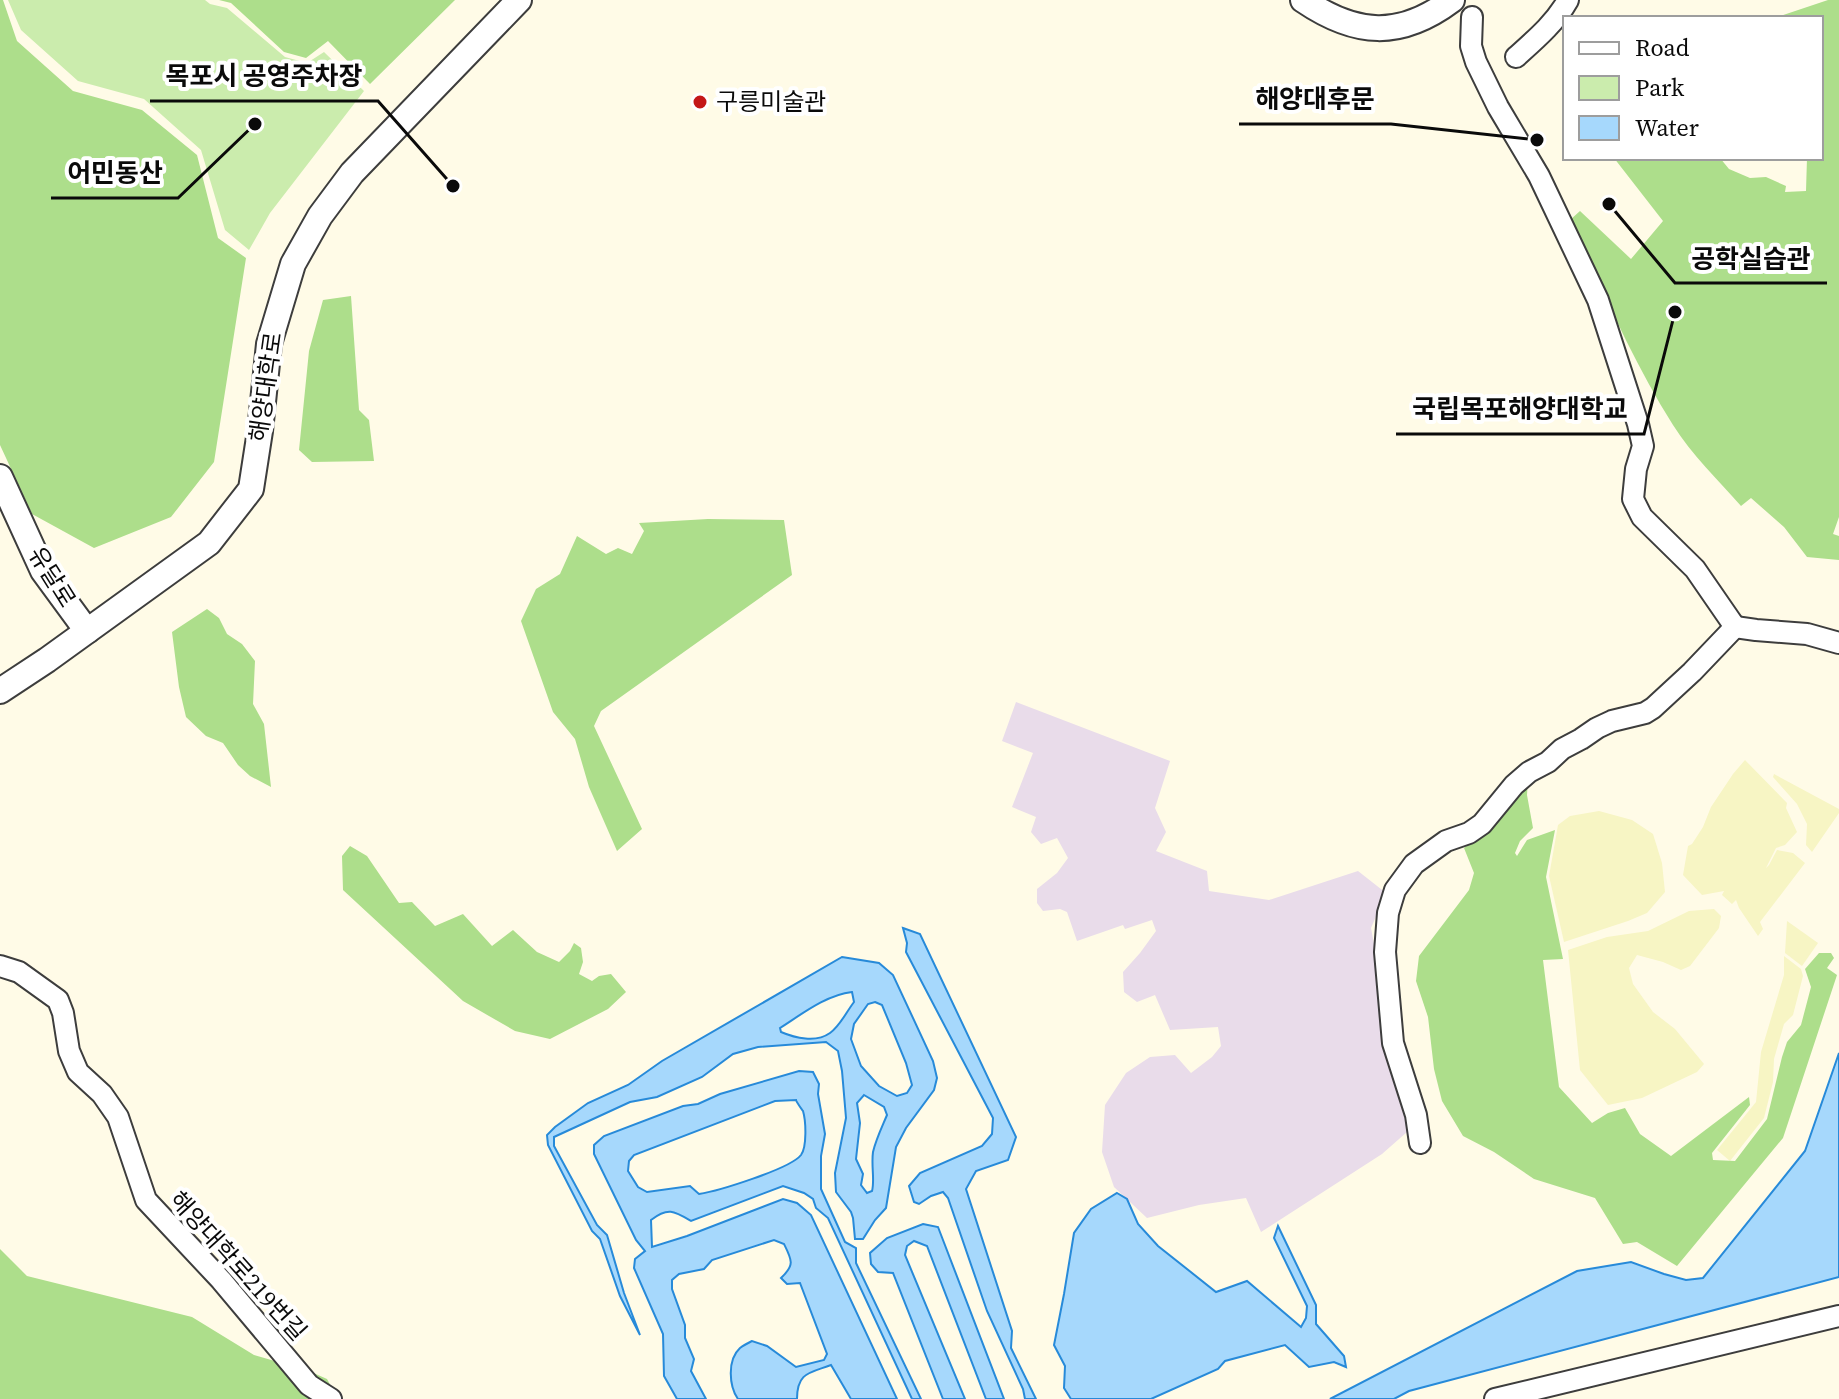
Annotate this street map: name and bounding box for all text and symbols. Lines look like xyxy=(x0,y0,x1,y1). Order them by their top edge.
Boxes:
legend xyxy=(1563,16,1823,160)
text: Road xyxy=(1635,31,1690,64)
callout: 목포시 공영주차장 xyxy=(150,51,378,101)
text: 목포시 공영주차장 xyxy=(166,58,363,94)
text: Park xyxy=(1635,71,1685,104)
callout: 해양대후문 xyxy=(1239,74,1391,124)
text: 해양대후문 xyxy=(1255,81,1375,117)
place label: 구릉미술관 xyxy=(716,85,826,118)
marker: 구릉미술관 xyxy=(691,93,709,111)
text: Water xyxy=(1635,111,1699,144)
callout: 어민동산 xyxy=(51,148,178,198)
text: 어민동산 xyxy=(67,155,163,191)
callout: 공학실습관 xyxy=(1675,233,1827,283)
text: 공학실습관 xyxy=(1691,241,1811,277)
street label: 해양대학로 xyxy=(241,330,290,444)
callout: 국립목포해양대학교 xyxy=(1396,384,1644,434)
text: 국립목포해양대학교 xyxy=(1412,391,1628,427)
street label: 유달로 xyxy=(21,540,84,614)
street label: 해양대학로219번길 xyxy=(162,1184,314,1348)

